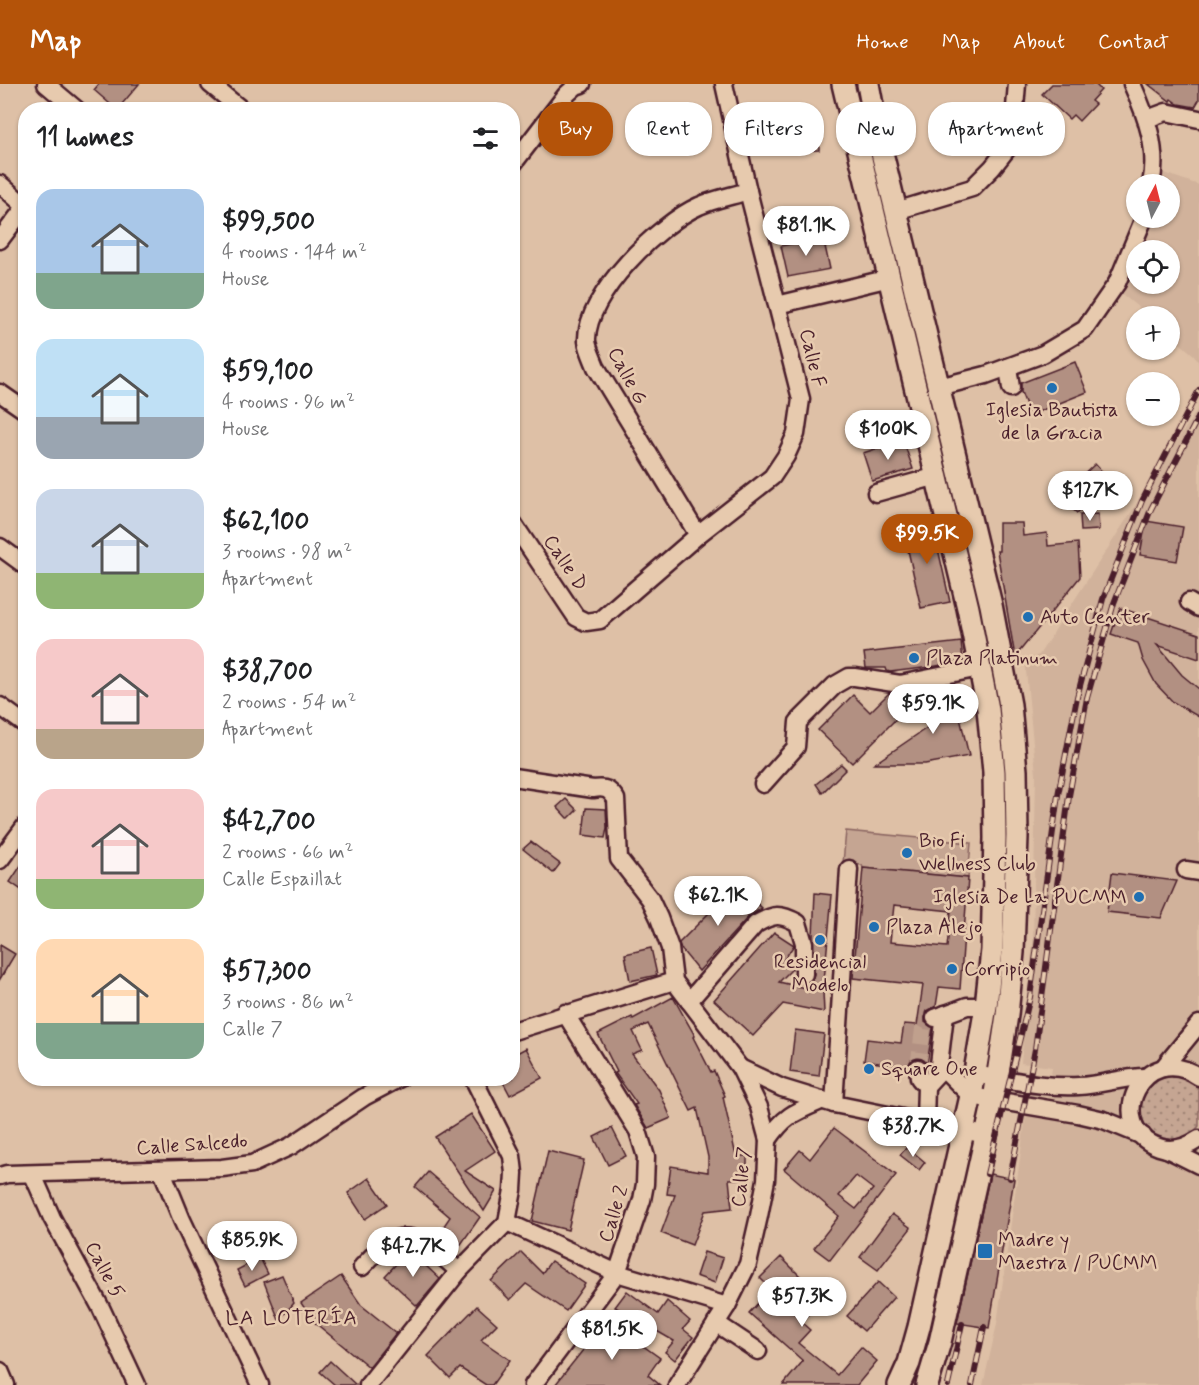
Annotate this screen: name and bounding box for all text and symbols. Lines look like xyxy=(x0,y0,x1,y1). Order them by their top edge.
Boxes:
text: Map xyxy=(30,24,81,61)
text: Home xyxy=(857,28,909,56)
text: Map xyxy=(942,28,980,56)
text: About xyxy=(1013,28,1065,56)
text: Contact xyxy=(1098,28,1169,56)
chip: Buy xyxy=(538,102,613,156)
chip: Rent xyxy=(625,102,712,156)
chip: Filters xyxy=(724,102,824,156)
chip: New xyxy=(836,102,916,156)
chip: Apartment xyxy=(928,102,1065,156)
text: 11 homes xyxy=(36,121,134,155)
icon: filters xyxy=(469,122,502,155)
north arrow xyxy=(1126,174,1180,228)
map controls xyxy=(1126,174,1180,426)
text: $99,500 xyxy=(222,205,315,239)
pin: $81.1K xyxy=(757,206,855,257)
text: $81.1K xyxy=(777,212,835,239)
icon: home xyxy=(84,213,156,285)
text: 4 rooms · 144 m² xyxy=(222,239,367,266)
button: locate xyxy=(1126,240,1180,294)
text: House xyxy=(222,266,269,293)
button: + xyxy=(1126,306,1180,360)
street label: Calle F xyxy=(792,326,832,390)
street label: Calle G xyxy=(601,342,653,410)
text: $59,100 xyxy=(222,355,314,389)
icon: home xyxy=(84,363,156,435)
button: − xyxy=(1126,372,1180,426)
marker: Iglesia Bautista de la Gracia xyxy=(1045,381,1059,395)
text: 4 rooms · 96 m² xyxy=(222,389,355,416)
place label: Iglesia Bautista de la Gracia xyxy=(986,397,1118,447)
pin: $100K xyxy=(846,410,930,461)
text: House xyxy=(222,416,269,443)
text: $100K xyxy=(859,416,917,443)
pin: $127K xyxy=(1048,471,1132,522)
text: $127K xyxy=(1062,477,1118,504)
text: $62,100 xyxy=(222,505,310,539)
icon: home xyxy=(84,513,156,585)
pin: $99.5K xyxy=(878,514,976,565)
text: $99.5K xyxy=(895,520,959,547)
street label: Calle D xyxy=(536,530,594,596)
text: 3 rooms · 98 m² xyxy=(222,539,352,566)
text: Apartment xyxy=(222,566,313,593)
place label: Auto Center xyxy=(1040,604,1150,631)
marker: Auto Center xyxy=(1021,610,1035,624)
place label: Plaza Platinum xyxy=(926,645,1058,672)
marker: Plaza Platinum xyxy=(907,651,921,665)
text: $38,700 xyxy=(222,655,313,689)
icon: home xyxy=(84,663,156,735)
pin: $59.1K xyxy=(884,684,982,735)
text: 2 rooms · 54 m² xyxy=(222,689,356,716)
text: $59.1K xyxy=(902,690,964,717)
text: Apartment xyxy=(222,716,313,743)
text: $42,700 xyxy=(222,805,316,839)
icon: home xyxy=(84,813,156,885)
place label: Bio Fi Wellness Club xyxy=(919,828,1036,878)
text: 2 rooms · 66 m² xyxy=(222,839,353,866)
marker: Bio Fi Wellness Club xyxy=(900,846,914,860)
text: Calle Espaillat xyxy=(222,866,342,893)
pin: $62.1K xyxy=(669,876,767,927)
text: $62.1K xyxy=(688,882,748,909)
place label: Iglesia De La PUCMM xyxy=(933,884,1127,911)
marker: Iglesia De La PUCMM xyxy=(1132,890,1146,904)
place label: Plaza Alejo xyxy=(886,914,982,941)
marker: Plaza Alejo xyxy=(867,920,881,934)
marker: Residencial Modelo xyxy=(813,933,827,947)
place label: Residencial Modelo xyxy=(774,949,866,999)
text: $57,300 xyxy=(222,955,312,989)
place label: Corripio xyxy=(964,956,1030,983)
marker: Corripio xyxy=(945,962,959,976)
icon: home xyxy=(84,963,156,1035)
text: 3 rooms · 86 m² xyxy=(222,989,354,1016)
text: Calle 7 xyxy=(222,1016,283,1043)
place label: Square One xyxy=(881,1056,978,1083)
marker: Square One xyxy=(862,1062,876,1076)
pin: $38.7K xyxy=(864,1107,962,1158)
text: $38.7K xyxy=(882,1113,944,1140)
street label: Calle Salcedo xyxy=(135,1128,249,1162)
street label: Calle 7 xyxy=(725,1145,759,1209)
street label: Calle 2 xyxy=(593,1182,635,1246)
pin: $85.9K xyxy=(203,1221,301,1272)
text: $85.9K xyxy=(221,1227,283,1254)
pin: $42.7K xyxy=(364,1227,462,1278)
place label: Madre y Maestra / PUCMM xyxy=(998,1227,1157,1277)
text: $42.7K xyxy=(381,1233,445,1260)
street label: Calle 5 xyxy=(78,1237,130,1303)
marker: Madre y Maestra / PUCMM xyxy=(976,1242,994,1260)
pin: $57.3K xyxy=(753,1277,851,1328)
text: $57.3K xyxy=(771,1283,833,1310)
district label: LA LOTERÍA xyxy=(226,1304,358,1332)
pin: $81.5K xyxy=(563,1310,661,1361)
text: $81.5K xyxy=(581,1316,643,1343)

